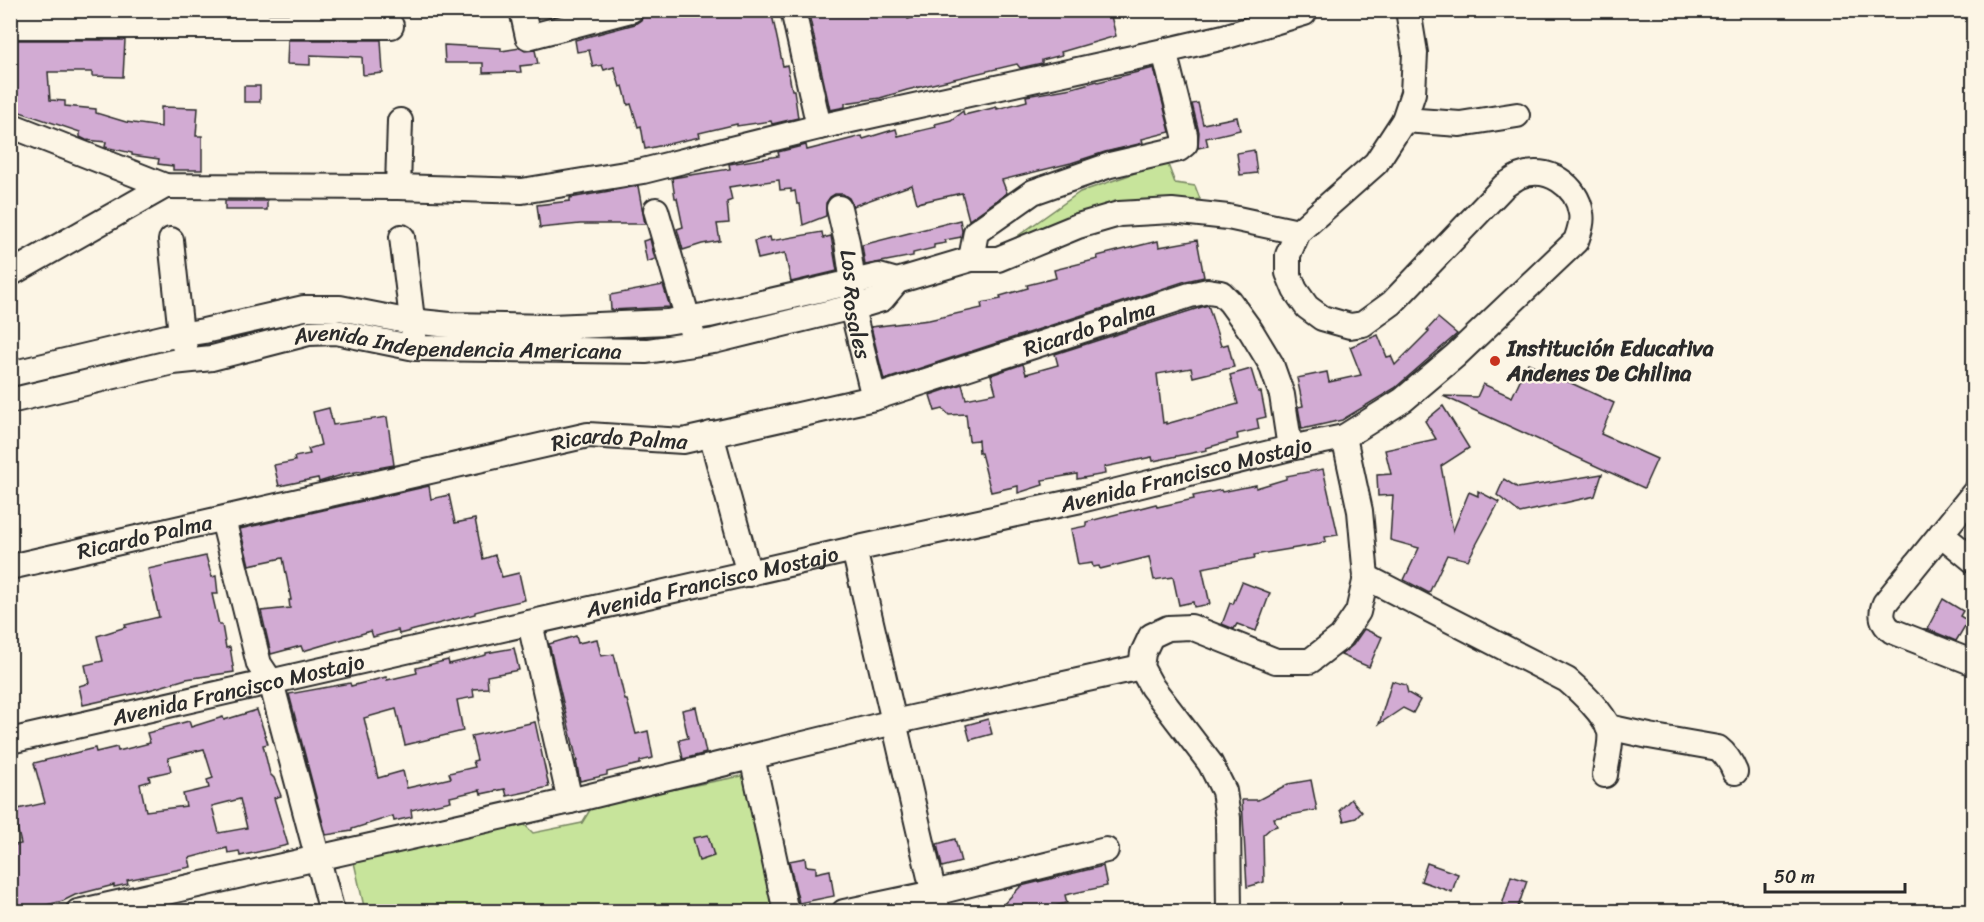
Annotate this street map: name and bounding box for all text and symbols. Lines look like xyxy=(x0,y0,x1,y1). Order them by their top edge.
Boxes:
street label: Los Rosales xyxy=(829,247,883,364)
street label: Ricardo Palma xyxy=(1018,288,1161,368)
street label: Avenida Independencia Americana xyxy=(287,312,622,370)
place label: Institución Educativa Andenes De Chilina xyxy=(1506,329,1714,393)
marker: Institución Educativa Andenes De Chilina xyxy=(1488,354,1502,368)
street label: Ricardo Palma xyxy=(547,415,690,462)
street label: Avenida Francisco Mostajo xyxy=(1056,425,1315,524)
street label: Ricardo Palma xyxy=(73,502,217,571)
street label: Avenida Francisco Mostajo xyxy=(581,534,842,629)
street label: Avenida Francisco Mostajo xyxy=(107,641,368,737)
scale bar xyxy=(1765,856,1904,894)
text: 50 m xyxy=(1774,861,1815,893)

